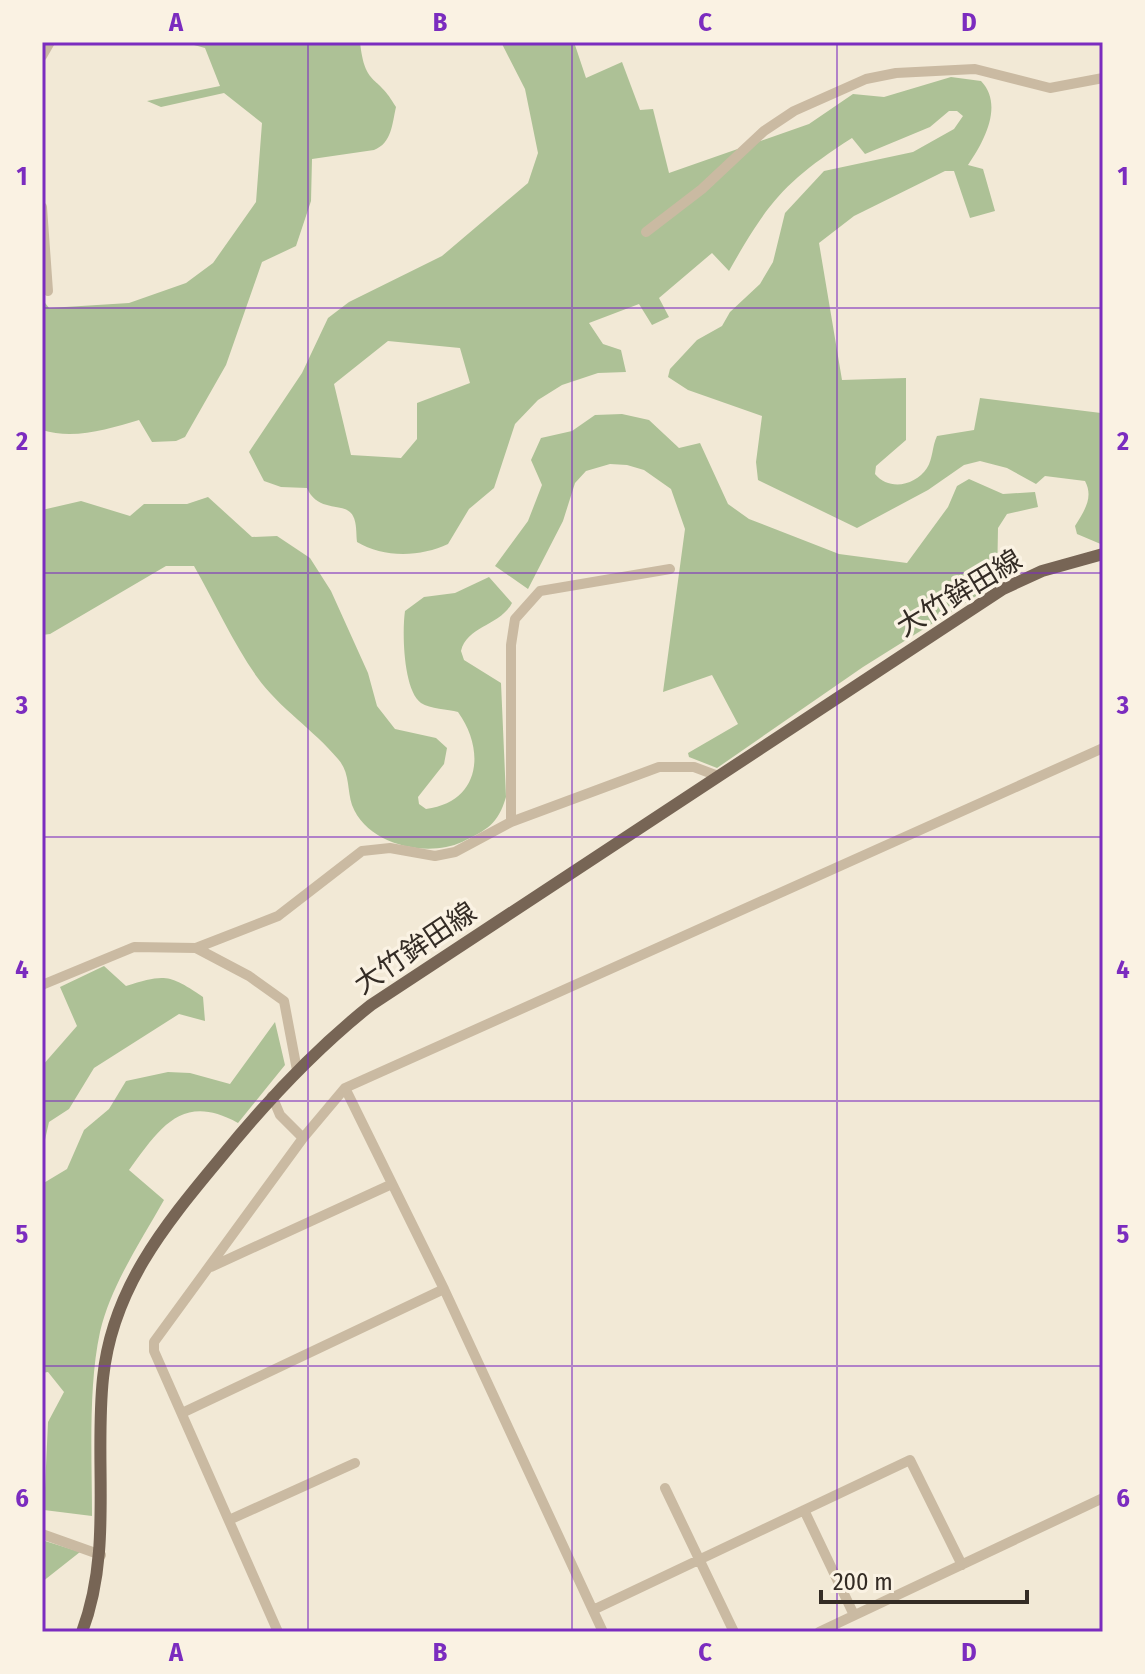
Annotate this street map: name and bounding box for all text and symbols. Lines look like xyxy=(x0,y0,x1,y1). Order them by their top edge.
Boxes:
text: A xyxy=(168,7,184,38)
text: B xyxy=(433,7,448,38)
text: C xyxy=(698,7,712,38)
text: D xyxy=(961,7,977,38)
text: 1 xyxy=(17,161,28,192)
text: 1 xyxy=(1118,161,1129,192)
text: 2 xyxy=(15,426,28,457)
text: 2 xyxy=(1116,426,1129,457)
street label: 大竹鉾田線 xyxy=(890,543,1028,643)
text: 3 xyxy=(15,690,28,721)
text: 3 xyxy=(1116,690,1129,721)
street label: 大竹鉾田線 xyxy=(348,895,482,1001)
text: 4 xyxy=(15,954,29,985)
text: 4 xyxy=(1116,954,1130,985)
text: 5 xyxy=(16,1219,29,1250)
text: 5 xyxy=(1117,1219,1130,1250)
text: 6 xyxy=(15,1483,29,1514)
text: 6 xyxy=(1116,1483,1130,1514)
scale bar xyxy=(821,1554,1027,1604)
text: 200 m xyxy=(833,1568,893,1596)
text: A xyxy=(168,1637,184,1668)
text: B xyxy=(433,1637,448,1668)
text: C xyxy=(698,1637,712,1668)
text: D xyxy=(961,1637,977,1668)

